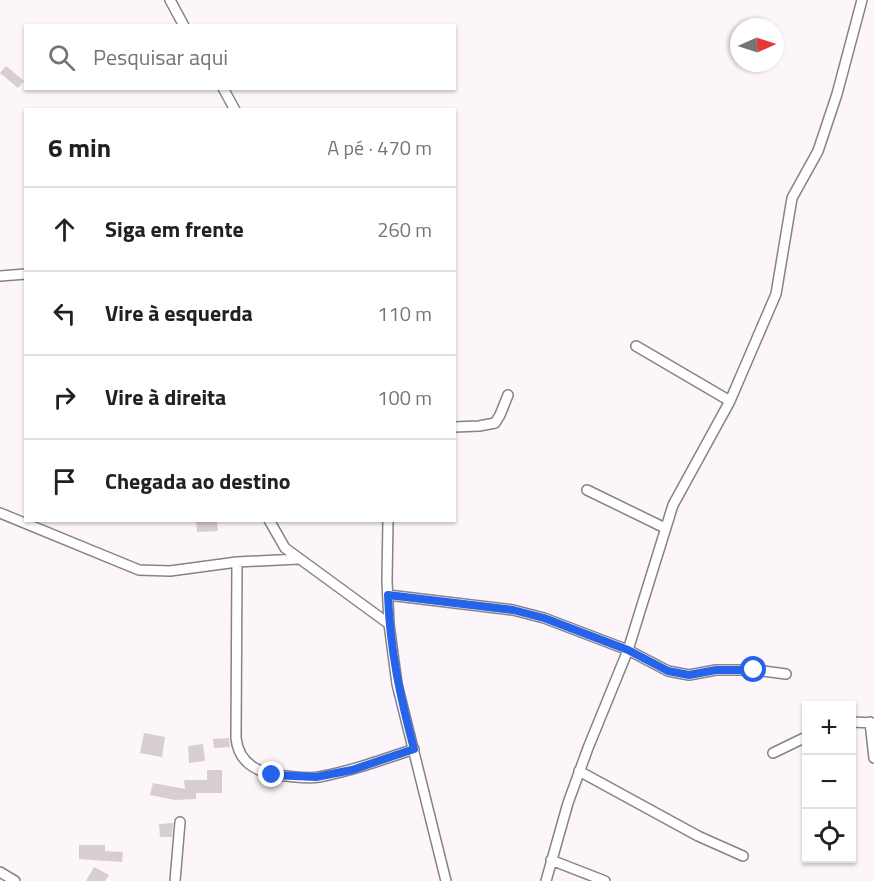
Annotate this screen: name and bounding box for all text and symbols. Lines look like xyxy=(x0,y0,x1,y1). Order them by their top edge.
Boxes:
north arrow xyxy=(730,18,784,72)
search box xyxy=(24,24,456,90)
text: Pesquisar aqui xyxy=(93,40,228,74)
icon: search xyxy=(45,41,78,74)
text: 6 min xyxy=(48,128,111,167)
text: A pé · 470 m xyxy=(327,132,432,163)
text: Siga em frente xyxy=(105,212,244,246)
icon: ahead xyxy=(48,213,81,246)
text: 260 m xyxy=(377,214,432,245)
text: Vire à esquerda xyxy=(105,296,253,330)
icon: left xyxy=(48,297,81,330)
text: 110 m xyxy=(377,298,432,329)
text: Vire à direita xyxy=(105,380,226,414)
icon: right xyxy=(48,381,81,414)
text: 100 m xyxy=(377,382,432,413)
text: Chegada ao destino xyxy=(105,464,291,498)
icon: arrive xyxy=(48,465,81,498)
route start xyxy=(740,656,766,682)
map controls xyxy=(802,701,856,863)
button: + xyxy=(802,701,856,755)
button: − xyxy=(802,755,856,809)
route end xyxy=(258,761,284,787)
button: locate xyxy=(802,809,856,863)

